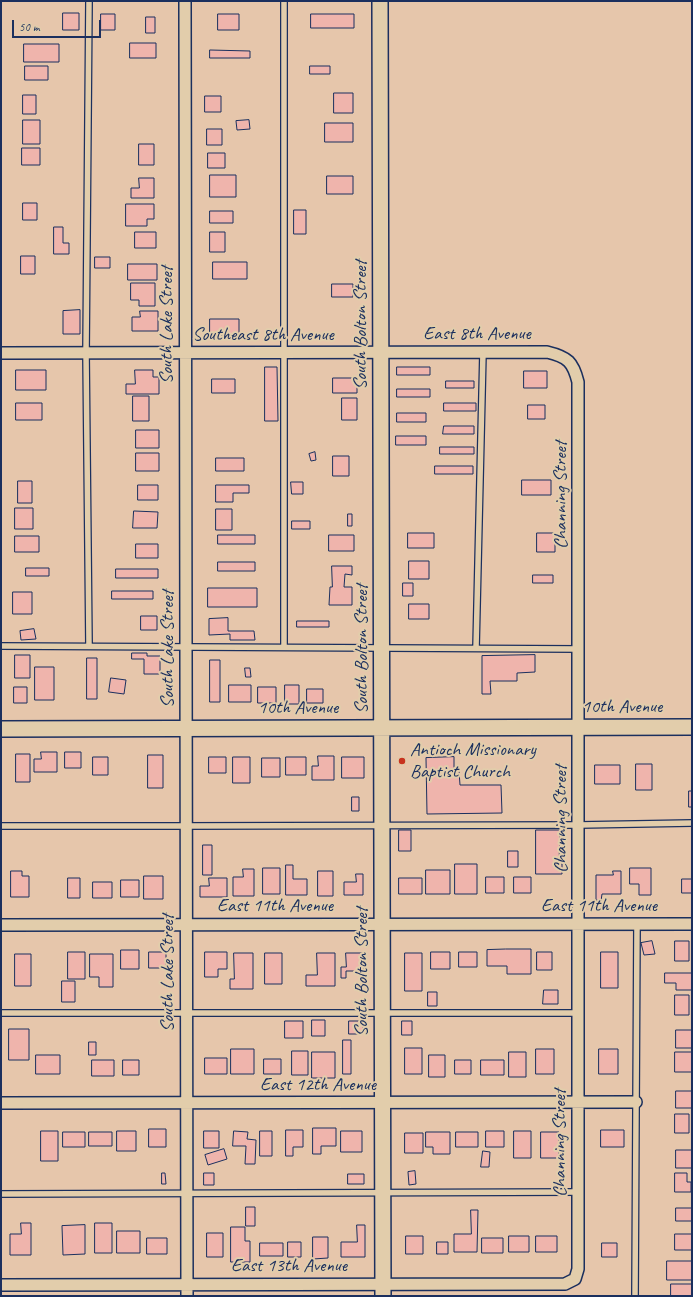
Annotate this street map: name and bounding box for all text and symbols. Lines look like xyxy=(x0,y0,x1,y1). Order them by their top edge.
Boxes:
scale bar xyxy=(14,12,103,38)
text: 50 m xyxy=(19,19,39,35)
street label: South Bolton Street xyxy=(350,260,372,390)
street label: South Lake Street xyxy=(156,266,178,384)
street label: East 8th Avenue xyxy=(423,323,531,345)
street label: Southeast 8th Avenue xyxy=(192,324,334,346)
street label: Channing Street xyxy=(550,441,572,549)
street label: South Bolton Street xyxy=(351,584,373,714)
street label: South Lake Street xyxy=(157,590,179,708)
street label: 10th Avenue xyxy=(582,696,662,718)
street label: 10th Avenue xyxy=(258,697,338,719)
place label: Antioch Missionary Baptist Church xyxy=(410,739,536,783)
marker: Antioch Missionary Baptist Church xyxy=(397,756,407,766)
street label: Channing Street xyxy=(550,765,572,873)
street label: East 11th Avenue xyxy=(217,895,333,917)
street label: East 11th Avenue xyxy=(541,895,657,917)
street label: South Bolton Street xyxy=(351,907,373,1037)
street label: South Lake Street xyxy=(157,914,179,1032)
street label: East 12th Avenue xyxy=(260,1074,376,1096)
street label: Channing Street xyxy=(549,1089,571,1197)
street label: East 13th Avenue xyxy=(231,1255,347,1277)

